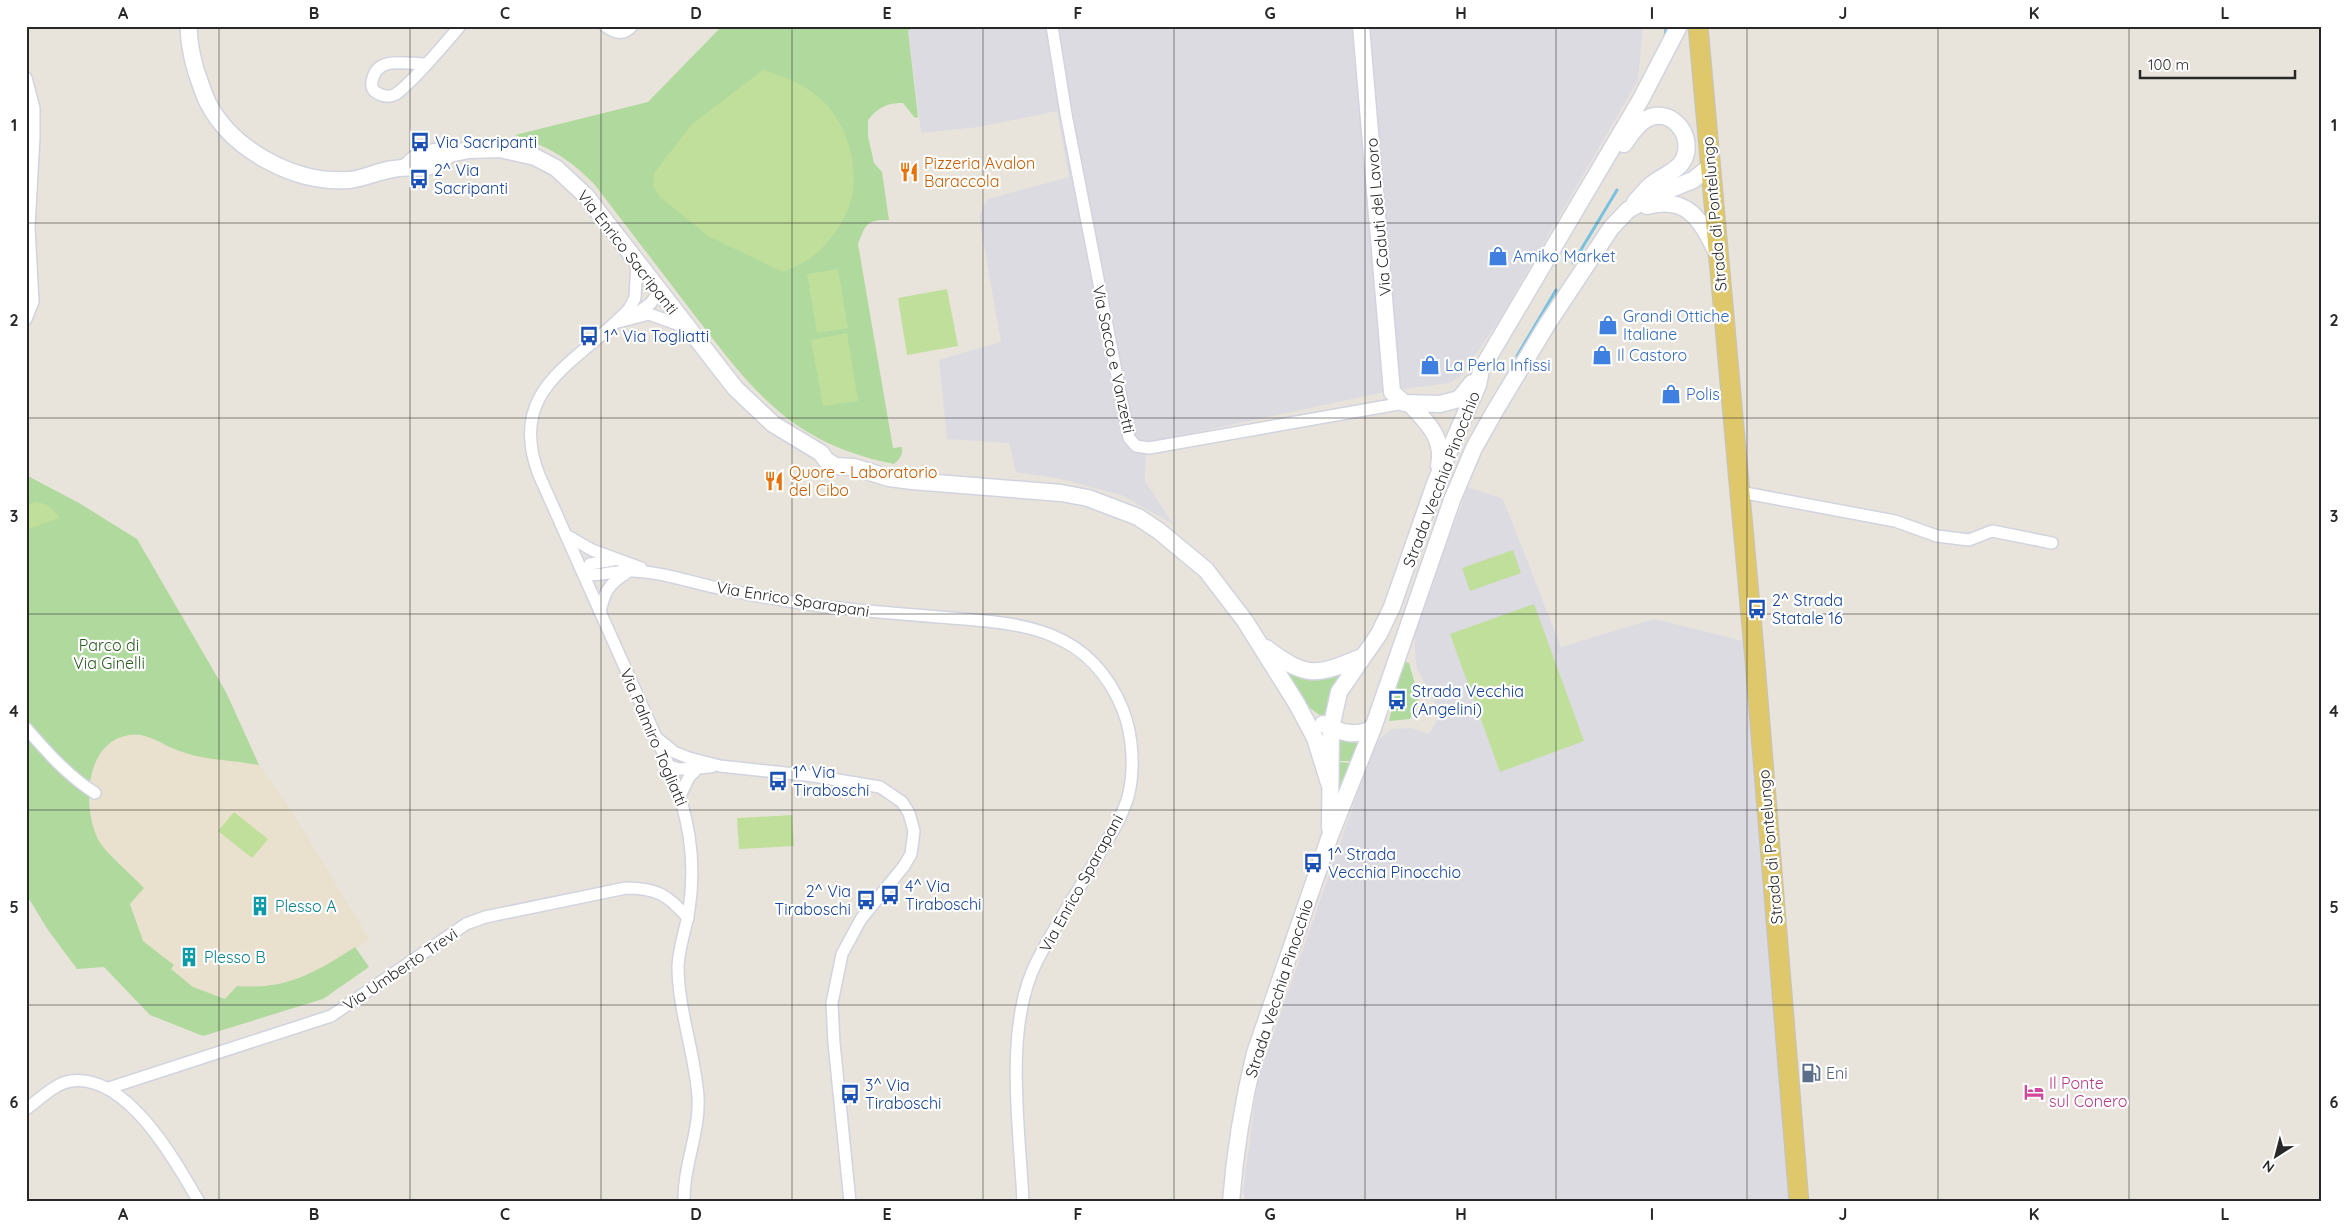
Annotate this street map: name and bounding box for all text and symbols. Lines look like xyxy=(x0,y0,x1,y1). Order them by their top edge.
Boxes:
text: A xyxy=(118,3,129,23)
text: B xyxy=(309,3,319,23)
text: C xyxy=(500,3,510,23)
text: D xyxy=(690,3,702,23)
text: E xyxy=(882,3,892,23)
text: F xyxy=(1074,3,1083,23)
text: G xyxy=(1264,3,1276,23)
text: H xyxy=(1455,3,1467,23)
text: I xyxy=(1650,3,1654,23)
text: J xyxy=(1839,3,1847,23)
text: K xyxy=(2029,3,2039,23)
text: L xyxy=(2221,3,2230,23)
scale bar xyxy=(2140,48,2296,80)
text: 100 m xyxy=(2148,55,2189,74)
text: 1 xyxy=(11,115,17,135)
text: 1 xyxy=(2331,115,2337,135)
bus stop icon: Via Sacripanti xyxy=(409,131,431,153)
place label: Via Sacripanti xyxy=(435,132,537,152)
street label: Strada di Pontelungo xyxy=(1697,136,1731,292)
street label: Via Caduti del Lavoro xyxy=(1361,137,1395,297)
place label: Pizzeria Avalon Baraccola xyxy=(924,153,1035,191)
place label: 2^ Via Sacripanti xyxy=(434,160,508,198)
restaurant icon: Pizzeria Avalon Baraccola xyxy=(898,161,920,183)
bus stop icon: 2^ Via Sacripanti xyxy=(408,168,430,190)
street label: Via Enrico Sacripanti xyxy=(573,186,683,318)
shop icon: Amiko Market xyxy=(1487,245,1509,267)
place label: Amiko Market xyxy=(1513,246,1615,266)
street label: Via Sacco e Vanzetti xyxy=(1089,283,1139,435)
place label: Grandi Ottiche Italiane xyxy=(1623,306,1729,344)
text: 2 xyxy=(9,310,19,330)
text: 2 xyxy=(2329,310,2339,330)
shop icon: Grandi Ottiche Italiane xyxy=(1597,314,1619,336)
bus stop icon: 1^ Via Togliatti xyxy=(578,325,600,347)
place label: 1^ Via Togliatti xyxy=(604,326,709,346)
shop icon: Il Castoro xyxy=(1591,344,1613,366)
place label: Il Castoro xyxy=(1617,345,1687,365)
shop icon: La Perla Infissi xyxy=(1419,354,1441,376)
place label: La Perla Infissi xyxy=(1445,355,1551,375)
shop icon: Polis xyxy=(1660,383,1682,405)
place label: Polis xyxy=(1686,384,1720,404)
street label: Strada Vecchia Pinocchio xyxy=(1398,388,1484,570)
place label: Quore - Laboratorio del Cibo xyxy=(789,462,937,500)
restaurant icon: Quore - Laboratorio del Cibo xyxy=(763,470,785,492)
text: 3 xyxy=(10,506,18,526)
text: 3 xyxy=(2330,506,2338,526)
street label: Via Enrico Sparapani xyxy=(715,577,871,621)
place label: 2^ Strada Statale 16 xyxy=(1772,590,1843,628)
bus stop icon: 2^ Strada Statale 16 xyxy=(1746,598,1768,620)
park label: Parco di Via Ginelli xyxy=(73,635,145,673)
street label: Via Palmiro Togliatti xyxy=(616,665,692,809)
place label: Strada Vecchia (Angelini) xyxy=(1412,681,1524,719)
bus stop icon: Strada Vecchia (Angelini) xyxy=(1386,689,1408,711)
text: 4 xyxy=(9,701,19,721)
text: 4 xyxy=(2329,701,2339,721)
place label: 1^ Via Tiraboschi xyxy=(793,762,869,800)
street label: Strada di Pontelungo xyxy=(1753,769,1787,925)
bus stop icon: 1^ Via Tiraboschi xyxy=(767,770,789,792)
street label: Via Enrico Sparapani xyxy=(1035,811,1127,955)
place label: 1^ Strada Vecchia Pinocchio xyxy=(1328,844,1461,882)
bus stop icon: 1^ Strada Vecchia Pinocchio xyxy=(1302,852,1324,874)
place label: 4^ Via Tiraboschi xyxy=(905,876,981,914)
place label: 2^ Via Tiraboschi xyxy=(775,881,851,919)
bus stop icon: 4^ Via Tiraboschi xyxy=(879,884,901,906)
bus stop icon: 2^ Via Tiraboschi xyxy=(855,889,877,911)
building icon: Plesso A xyxy=(249,895,271,917)
place label: Plesso A xyxy=(275,896,337,916)
street label: Strada Vecchia Pinocchio xyxy=(1241,896,1317,1080)
text: 5 xyxy=(9,897,19,917)
text: 5 xyxy=(2329,897,2339,917)
street label: Via Umberto Trevi xyxy=(339,923,461,1015)
building icon: Plesso B xyxy=(178,946,200,968)
place label: Plesso B xyxy=(204,947,266,967)
fuel station icon: Eni xyxy=(1800,1062,1822,1084)
place label: Eni xyxy=(1826,1063,1848,1083)
place label: Il Ponte sul Conero xyxy=(2049,1073,2128,1111)
place label: 3^ Via Tiraboschi xyxy=(865,1075,941,1113)
hotel icon: Il Ponte sul Conero xyxy=(2023,1081,2045,1103)
bus stop icon: 3^ Via Tiraboschi xyxy=(839,1083,861,1105)
text: 6 xyxy=(10,1092,19,1112)
text: 6 xyxy=(2330,1092,2339,1112)
north arrow xyxy=(2250,1130,2300,1180)
text: N xyxy=(2259,1156,2278,1177)
text: A xyxy=(118,1204,129,1224)
text: B xyxy=(309,1204,319,1224)
text: C xyxy=(500,1204,510,1224)
text: D xyxy=(690,1204,702,1224)
text: E xyxy=(882,1204,892,1224)
text: F xyxy=(1074,1204,1083,1224)
text: G xyxy=(1264,1204,1276,1224)
text: H xyxy=(1455,1204,1467,1224)
text: I xyxy=(1650,1204,1654,1224)
text: J xyxy=(1839,1204,1847,1224)
text: K xyxy=(2029,1204,2039,1224)
text: L xyxy=(2221,1204,2230,1224)

